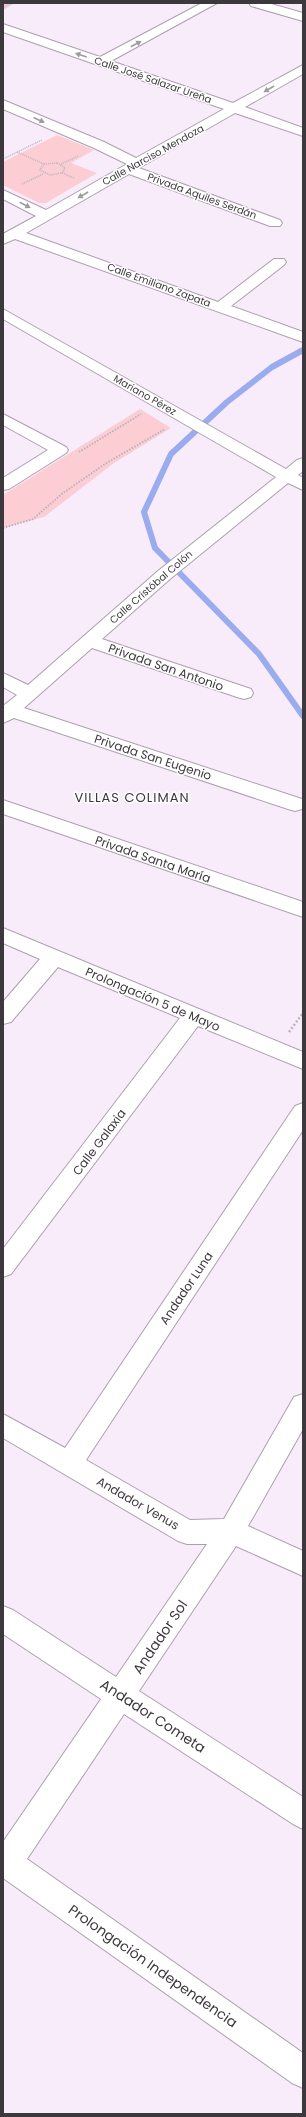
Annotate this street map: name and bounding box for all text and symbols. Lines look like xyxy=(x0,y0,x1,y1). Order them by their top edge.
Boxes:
one-way arrow xyxy=(130,40,142,47)
one-way arrow xyxy=(75,52,87,58)
street label: Calle José Salazar Ureña xyxy=(92,53,214,107)
one-way arrow xyxy=(263,85,275,92)
one-way arrow xyxy=(33,117,45,123)
street label: Calle Narciso Mendoza xyxy=(99,121,207,189)
street label: Privada Aquiles Serdán xyxy=(145,169,259,223)
one-way arrow xyxy=(77,191,89,198)
one-way arrow xyxy=(19,202,31,208)
street label: Calle Emiliano Zapata xyxy=(105,259,213,311)
street label: Mariano Pérez xyxy=(111,371,180,419)
street label: Calle Cristóbal Colón xyxy=(106,547,196,627)
street label: Privada San Antonio xyxy=(106,639,226,695)
street label: Privada San Eugenio xyxy=(92,730,214,784)
district label: VILLAS COLIMAN xyxy=(74,788,190,807)
street label: Privada Santa María xyxy=(93,831,213,887)
street label: Prolongación 5 de Mayo xyxy=(83,963,223,1035)
street label: Calle Galaxia xyxy=(68,1105,130,1179)
street label: Andador Luna xyxy=(155,1248,217,1328)
street label: Andador Venus xyxy=(94,1472,182,1534)
street label: Andador Sol xyxy=(128,1596,192,1678)
street label: Andador Cometa xyxy=(96,1674,210,1758)
street label: Prolongación Independencia xyxy=(64,1900,242,2032)

